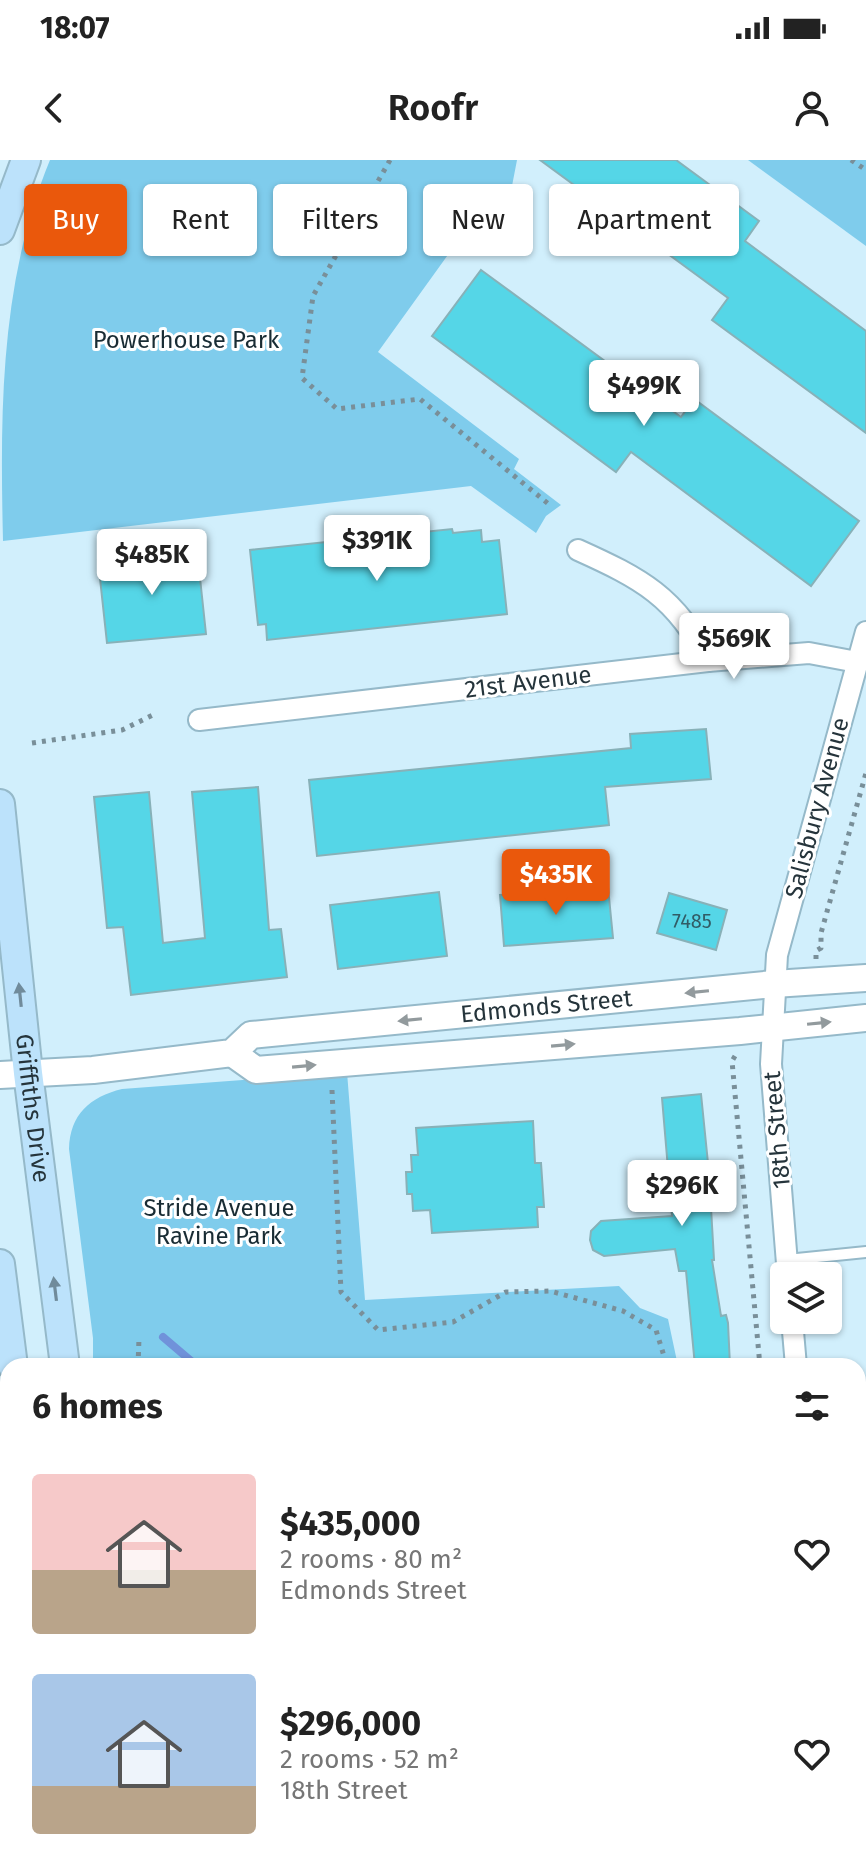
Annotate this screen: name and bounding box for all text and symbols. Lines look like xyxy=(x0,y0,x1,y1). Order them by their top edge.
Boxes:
text: 18:07 xyxy=(40,10,110,46)
icon: back xyxy=(32,86,76,130)
text: Roofr xyxy=(388,86,478,130)
icon: person xyxy=(790,86,834,130)
chip: Buy xyxy=(24,184,127,256)
chip: Rent xyxy=(143,184,257,256)
chip: Filters xyxy=(273,184,407,256)
chip: New xyxy=(423,184,533,256)
chip: Apartment xyxy=(549,184,739,256)
park label: Powerhouse Park xyxy=(93,326,280,354)
pin: $499K xyxy=(588,360,700,428)
text: $499K xyxy=(607,370,681,401)
pin: $391K xyxy=(321,515,433,583)
text: $391K xyxy=(342,525,412,556)
pin: $485K xyxy=(96,529,208,597)
text: $485K xyxy=(115,539,189,570)
pin: $569K xyxy=(678,613,790,681)
text: $569K xyxy=(697,623,771,654)
street label: 21st Avenue xyxy=(463,660,593,704)
street label: Salisbury Avenue xyxy=(779,714,855,902)
pin: $435K xyxy=(500,849,612,917)
text: $435K xyxy=(520,859,592,890)
house number: 7485 xyxy=(672,909,712,933)
one-way arrow xyxy=(14,982,27,1007)
street label: Edmonds Street xyxy=(459,984,634,1029)
one-way arrow xyxy=(684,986,709,999)
one-way arrow xyxy=(397,1013,422,1026)
one-way arrow xyxy=(807,1016,832,1029)
street label: Griffiths Drive xyxy=(10,1032,56,1184)
one-way arrow xyxy=(551,1038,576,1051)
one-way arrow xyxy=(292,1059,317,1072)
street label: 18th Street xyxy=(758,1070,796,1190)
pin: $296K xyxy=(626,1160,738,1228)
text: $296K xyxy=(646,1170,718,1201)
park label: Stride Avenue Ravine Park xyxy=(143,1194,295,1250)
map controls xyxy=(770,1262,842,1334)
button: layers xyxy=(770,1262,842,1334)
one-way arrow xyxy=(48,1276,61,1301)
icon: filters xyxy=(790,1384,834,1428)
text: 6 homes xyxy=(32,1386,163,1427)
text: $435,000 xyxy=(280,1503,421,1544)
icon: home xyxy=(96,1506,192,1602)
icon: heart xyxy=(790,1532,834,1576)
text: 2 rooms · 80 m² xyxy=(280,1544,462,1575)
text: Edmonds Street xyxy=(280,1575,467,1606)
text: $296,000 xyxy=(280,1703,421,1744)
icon: home xyxy=(96,1706,192,1802)
icon: heart xyxy=(790,1732,834,1776)
text: 2 rooms · 52 m² xyxy=(280,1744,459,1775)
text: 18th Street xyxy=(280,1775,408,1806)

